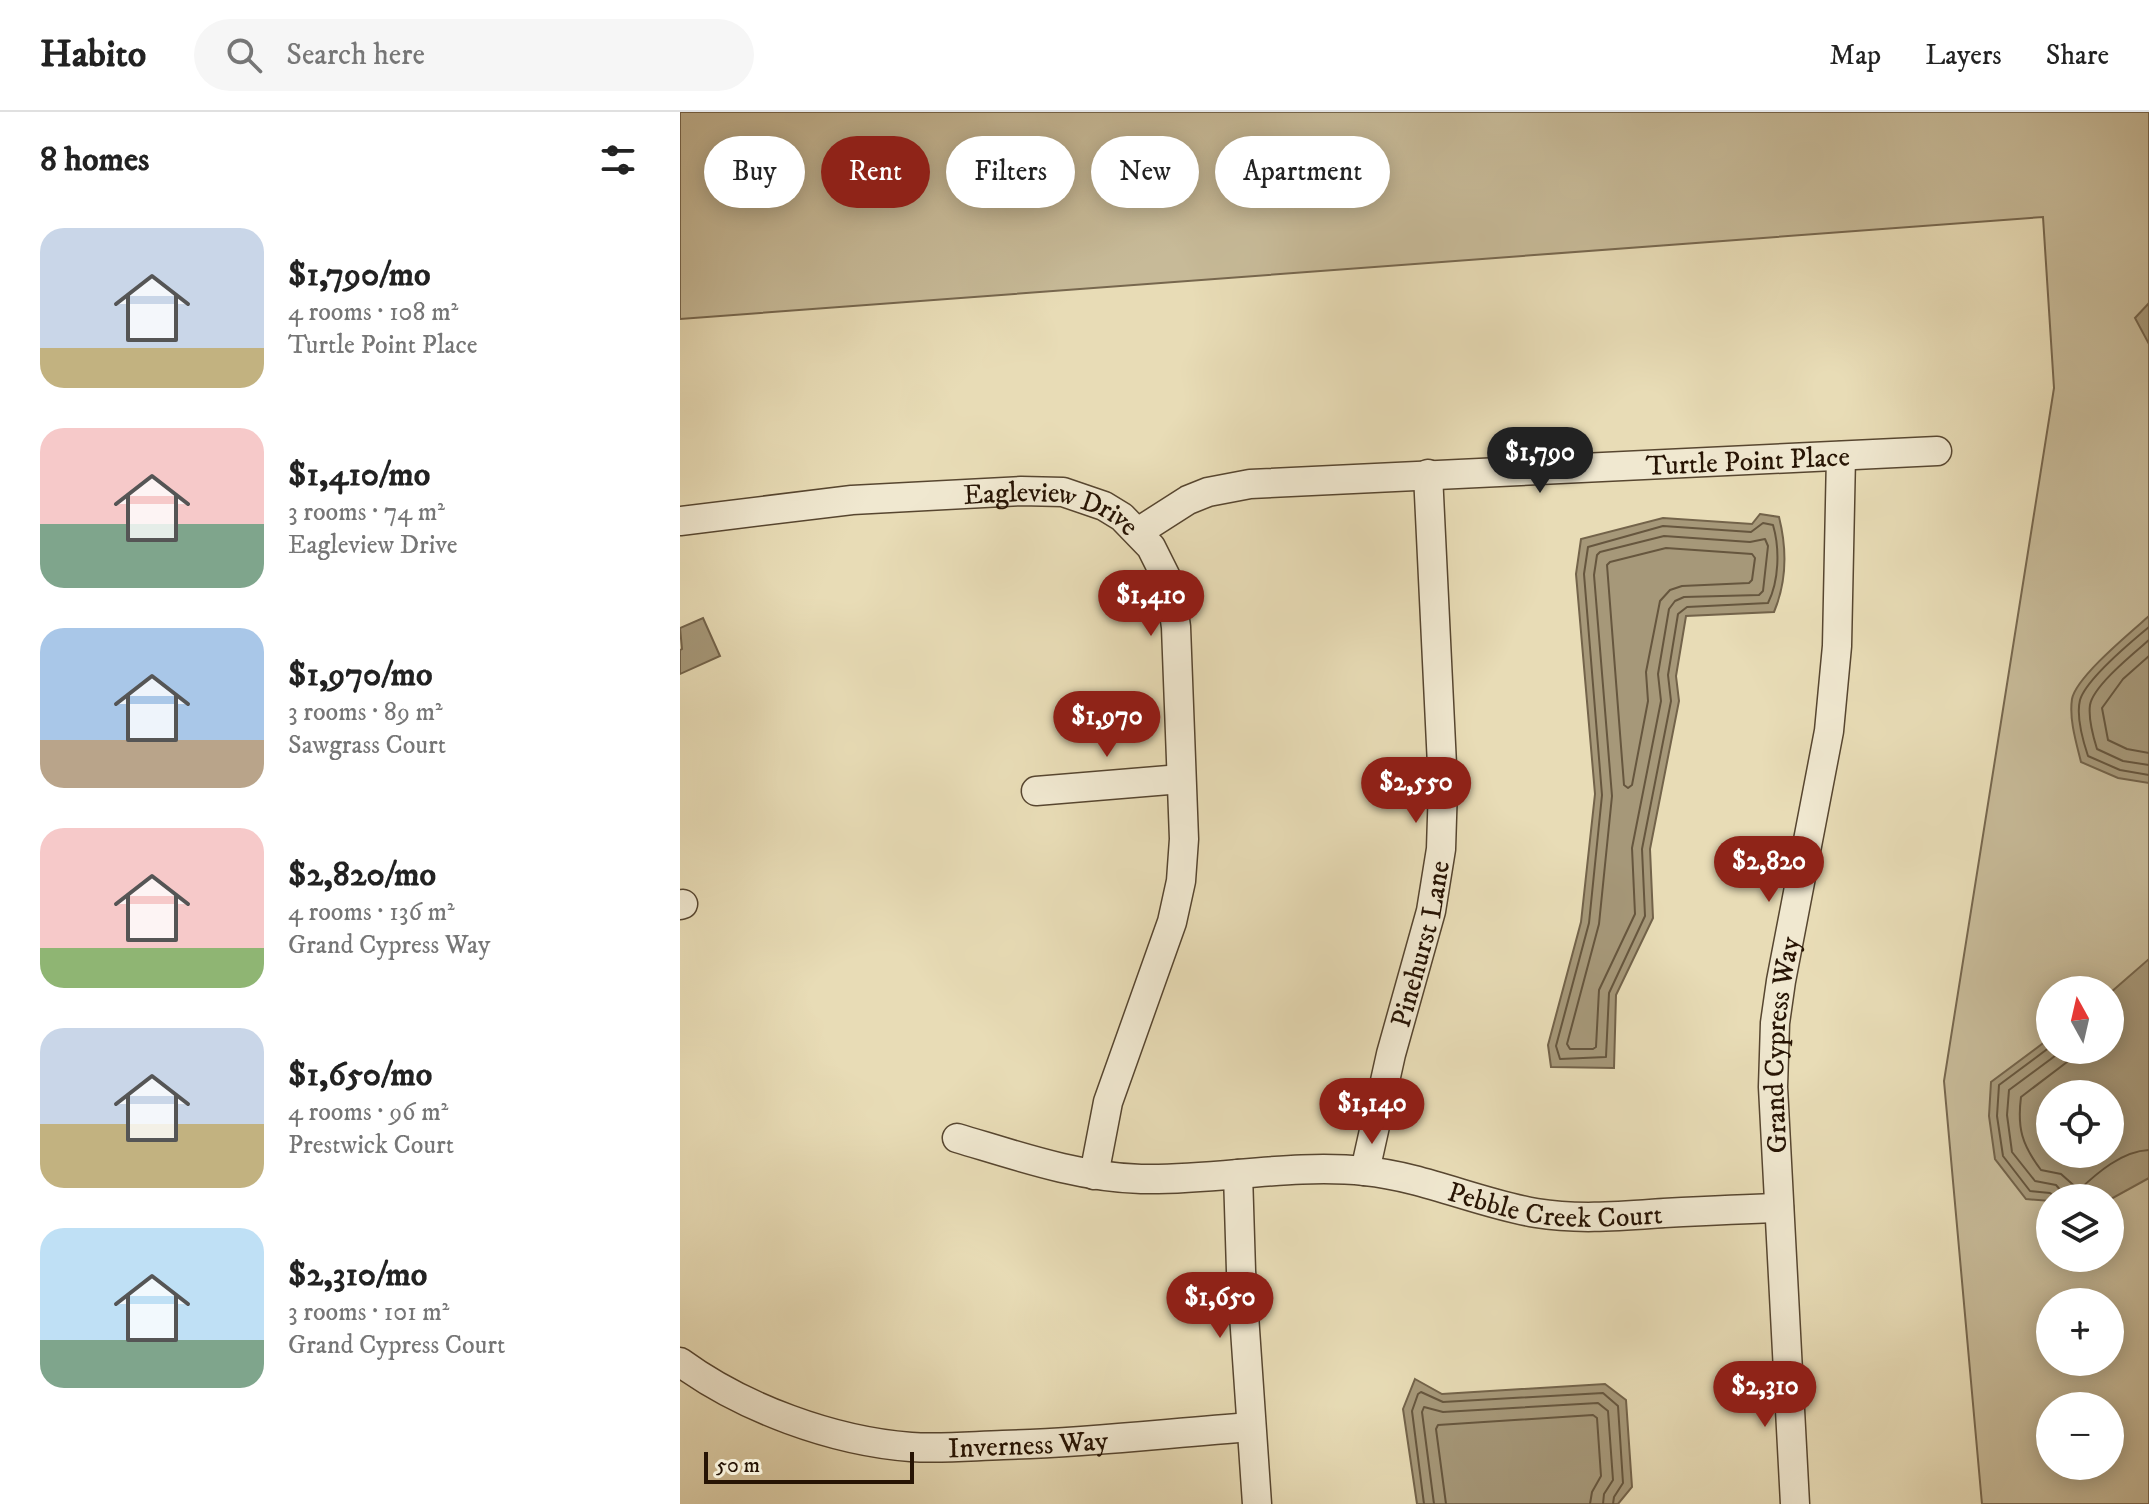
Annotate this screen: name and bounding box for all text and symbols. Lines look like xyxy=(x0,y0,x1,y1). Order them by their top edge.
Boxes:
search box xyxy=(194,19,754,91)
text: Habito xyxy=(40,31,146,79)
icon: search xyxy=(222,33,266,77)
text: Search here xyxy=(286,37,425,74)
text: Map xyxy=(1830,38,1881,73)
text: Layers xyxy=(1925,38,2002,73)
text: Share xyxy=(2046,38,2109,73)
chip: Buy xyxy=(704,136,805,208)
chip: Rent xyxy=(821,136,930,208)
chip: Filters xyxy=(946,136,1075,208)
chip: New xyxy=(1091,136,1199,208)
chip: Apartment xyxy=(1215,136,1390,208)
icon: filters xyxy=(596,138,640,182)
text: 8 homes xyxy=(40,139,149,181)
text: $1,790/mo xyxy=(288,254,430,296)
icon: home xyxy=(104,260,200,356)
text: 4 rooms · 108 m² xyxy=(288,296,458,329)
text: Turtle Point Place xyxy=(288,329,478,362)
pin: $1,790 xyxy=(1475,427,1605,495)
text: $1,790 xyxy=(1505,436,1575,469)
street label: Turtle Point Place xyxy=(1645,439,1851,484)
text: $1,410/mo xyxy=(288,454,430,496)
icon: home xyxy=(104,460,200,556)
street label: Eagleview Drive xyxy=(962,475,1146,543)
text: 3 rooms · 74 m² xyxy=(288,496,445,529)
text: Eagleview Drive xyxy=(288,529,458,562)
pin: $1,410 xyxy=(1086,570,1216,638)
text: $1,410 xyxy=(1116,579,1186,612)
text: $1,970/mo xyxy=(288,654,433,696)
icon: home xyxy=(104,660,200,756)
pin: $1,970 xyxy=(1042,691,1172,759)
text: 3 rooms · 89 m² xyxy=(288,696,443,729)
text: $1,970 xyxy=(1071,700,1143,733)
text: Sawgrass Court xyxy=(288,729,446,762)
pin: $2,550 xyxy=(1351,757,1481,825)
text: $2,550 xyxy=(1379,766,1453,799)
pin: $2,820 xyxy=(1704,836,1834,904)
text: $2,820 xyxy=(1732,845,1806,878)
text: $2,820/mo xyxy=(288,854,436,896)
street label: Pinehurst Lane xyxy=(1383,858,1458,1031)
icon: home xyxy=(104,860,200,956)
text: 4 rooms · 136 m² xyxy=(288,896,455,929)
text: Grand Cypress Way xyxy=(288,929,490,962)
street label: Grand Cypress Way xyxy=(1757,933,1808,1154)
north arrow xyxy=(2036,976,2124,1064)
map controls xyxy=(2036,976,2124,1480)
text: $1,650/mo xyxy=(288,1054,432,1096)
icon: home xyxy=(104,1060,200,1156)
pin: $1,140 xyxy=(1307,1078,1437,1146)
button: locate xyxy=(2036,1080,2124,1168)
text: $1,140 xyxy=(1337,1087,1407,1120)
text: 4 rooms · 96 m² xyxy=(288,1096,448,1129)
text: Prestwick Court xyxy=(288,1129,454,1162)
street label: Pebble Creek Court xyxy=(1443,1175,1664,1236)
button: layers xyxy=(2036,1184,2124,1272)
text: $2,310/mo xyxy=(288,1254,427,1296)
icon: home xyxy=(104,1260,200,1356)
pin: $1,650 xyxy=(1155,1272,1285,1340)
text: $1,650 xyxy=(1184,1281,1256,1314)
button: + xyxy=(2036,1288,2124,1376)
text: 3 rooms · 101 m² xyxy=(288,1296,449,1329)
text: Grand Cypress Court xyxy=(288,1329,505,1362)
pin: $2,310 xyxy=(1700,1361,1830,1429)
text: $2,310 xyxy=(1731,1370,1799,1403)
button: − xyxy=(2036,1392,2124,1480)
street label: Inverness Way xyxy=(947,1423,1110,1466)
scale bar xyxy=(704,1448,914,1484)
text: 50 m xyxy=(716,1452,760,1479)

